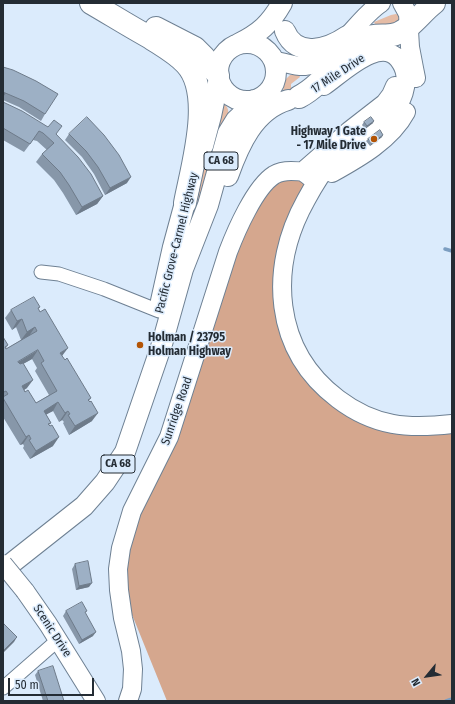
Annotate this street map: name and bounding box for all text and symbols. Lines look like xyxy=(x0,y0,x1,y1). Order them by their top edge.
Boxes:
street label: 17 Mile Drive xyxy=(308,51,368,97)
place label: Highway 1 Gate - 17 Mile Drive xyxy=(291,125,366,153)
marker: Highway 1 Gate - 17 Mile Drive xyxy=(369,134,379,144)
road number: CA 68 xyxy=(204,152,238,170)
street label: Pacific Grove-Carmel Highway xyxy=(153,171,201,315)
place label: Holman / 23795 Holman Highway xyxy=(148,331,231,359)
marker: Holman / 23795 Holman Highway xyxy=(135,340,145,350)
street label: Sunridge Road xyxy=(159,375,195,447)
road number: CA 68 xyxy=(101,455,135,473)
street label: Scenic Drive xyxy=(30,602,74,660)
north arrow xyxy=(407,656,447,696)
scale bar xyxy=(10,670,96,696)
text: N xyxy=(409,676,423,688)
text: 50 m xyxy=(15,678,39,692)

